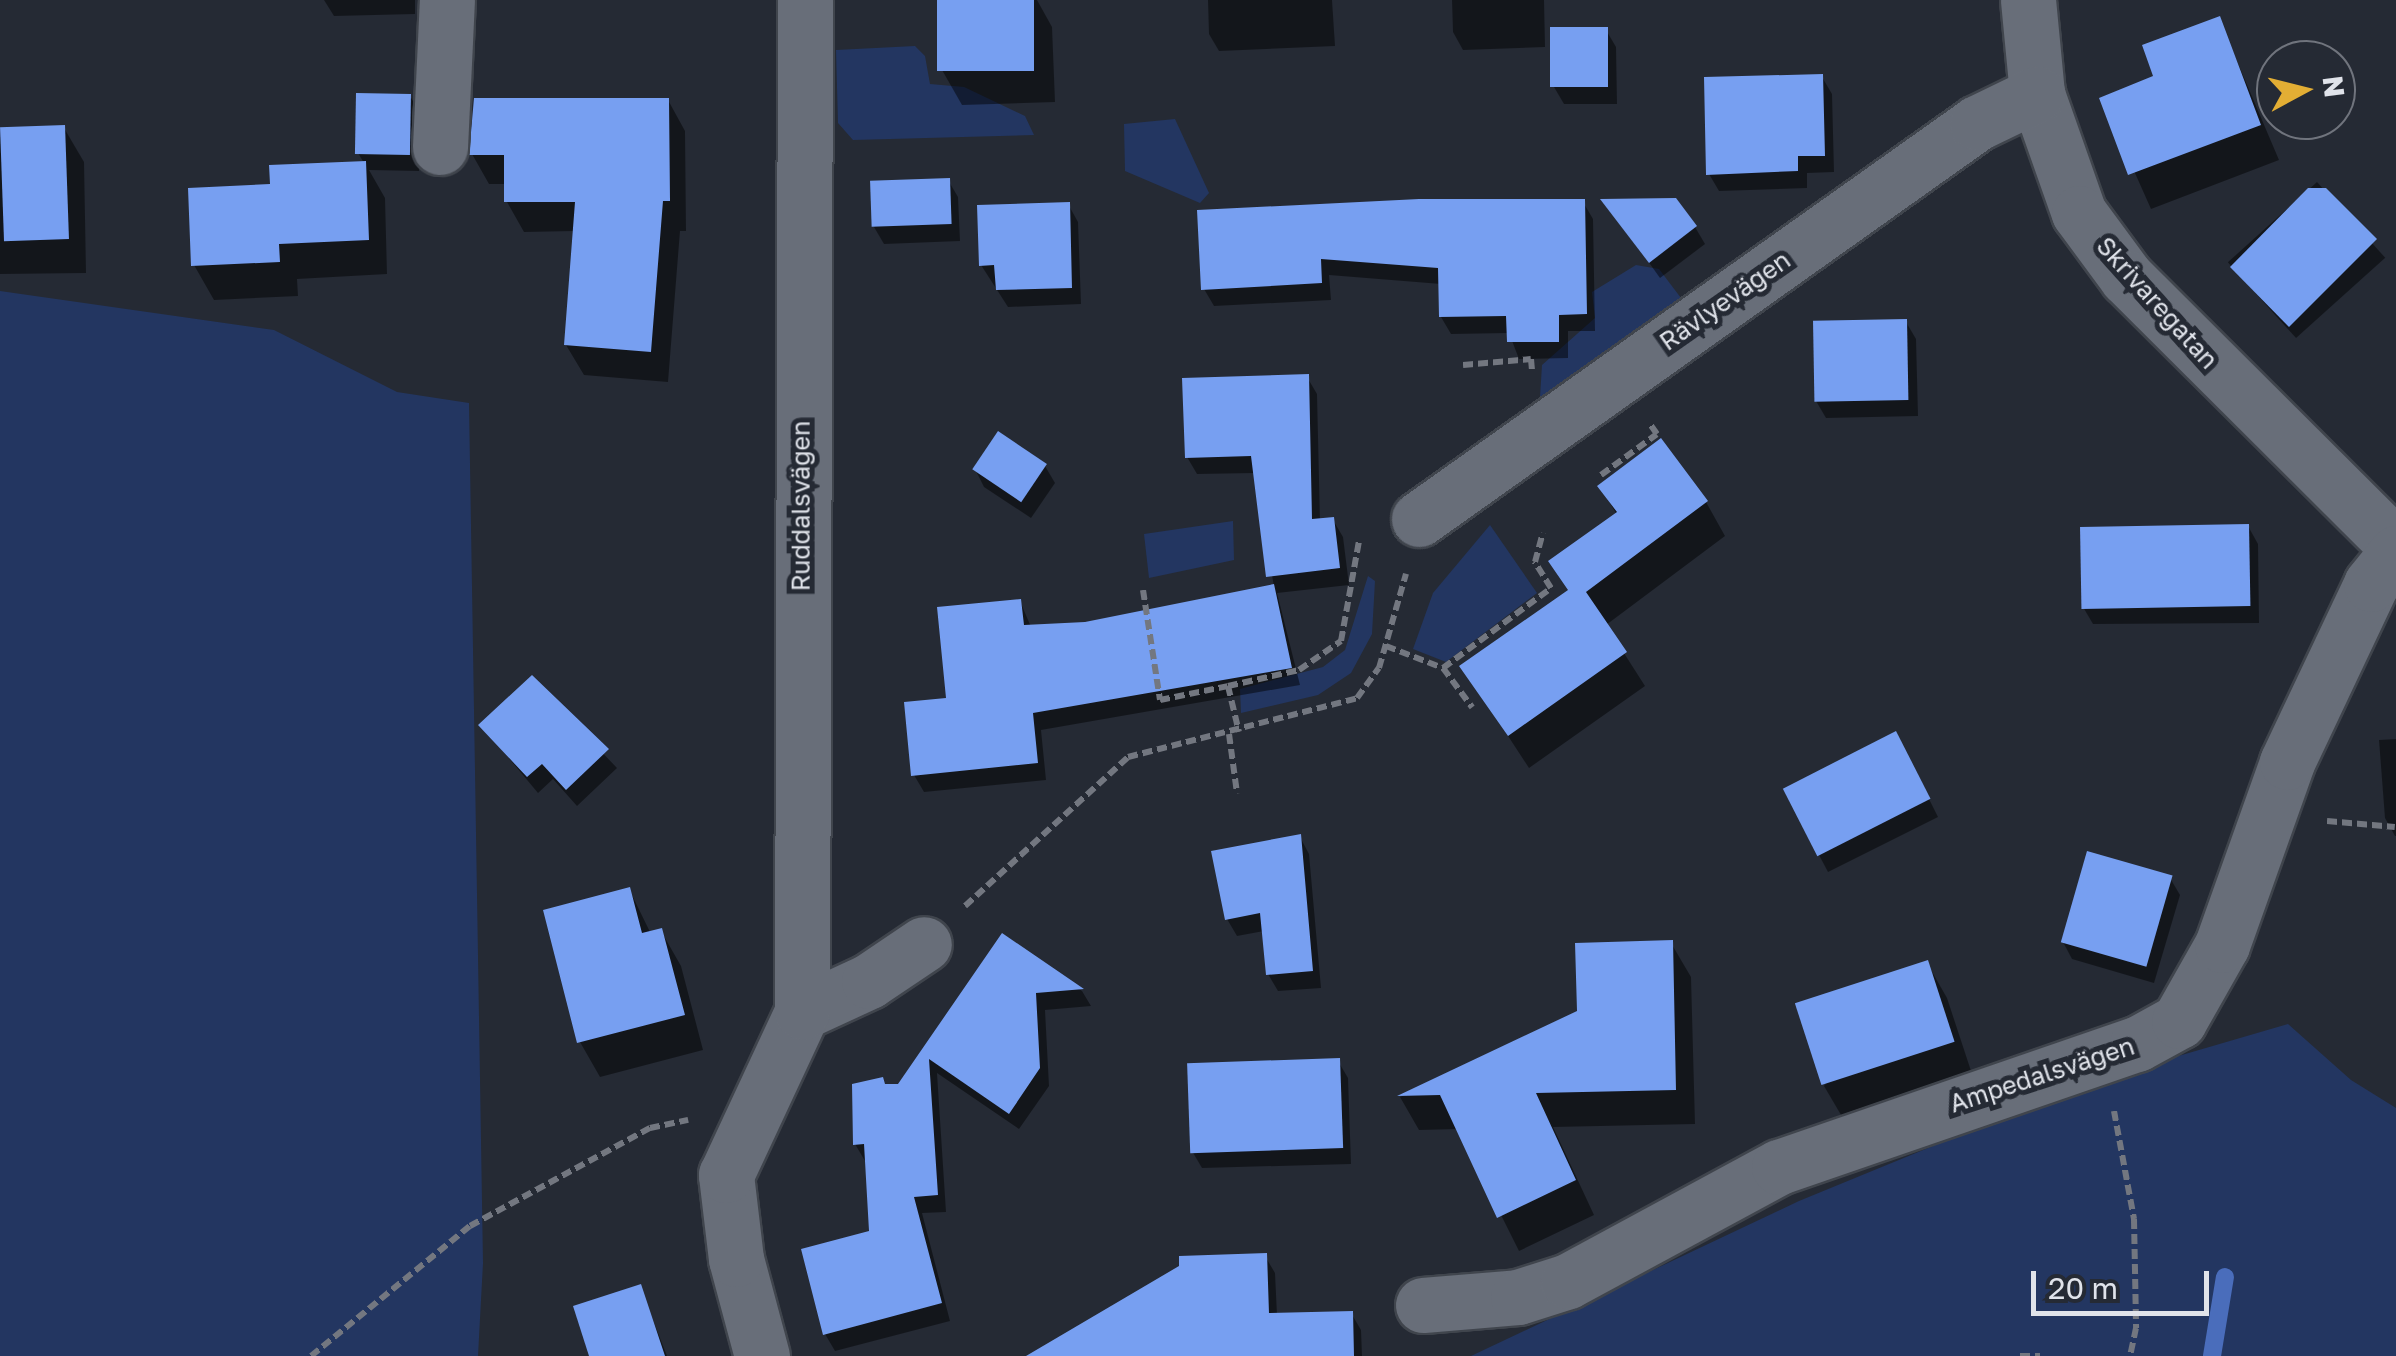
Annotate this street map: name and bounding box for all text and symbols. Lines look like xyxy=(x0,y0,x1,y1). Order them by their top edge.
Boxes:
north arrow xyxy=(2256,40,2356,140)
text: N xyxy=(2317,74,2352,99)
street label: Skrivaregatan xyxy=(2090,231,2224,375)
street label: Rävlyevägen xyxy=(1654,245,1796,357)
street label: Ruddalsvägen xyxy=(786,421,816,591)
street label: Ampedalsvägen xyxy=(1946,1031,2138,1119)
scale bar xyxy=(2036,1251,2214,1313)
text: 20 m xyxy=(2048,1270,2118,1306)

